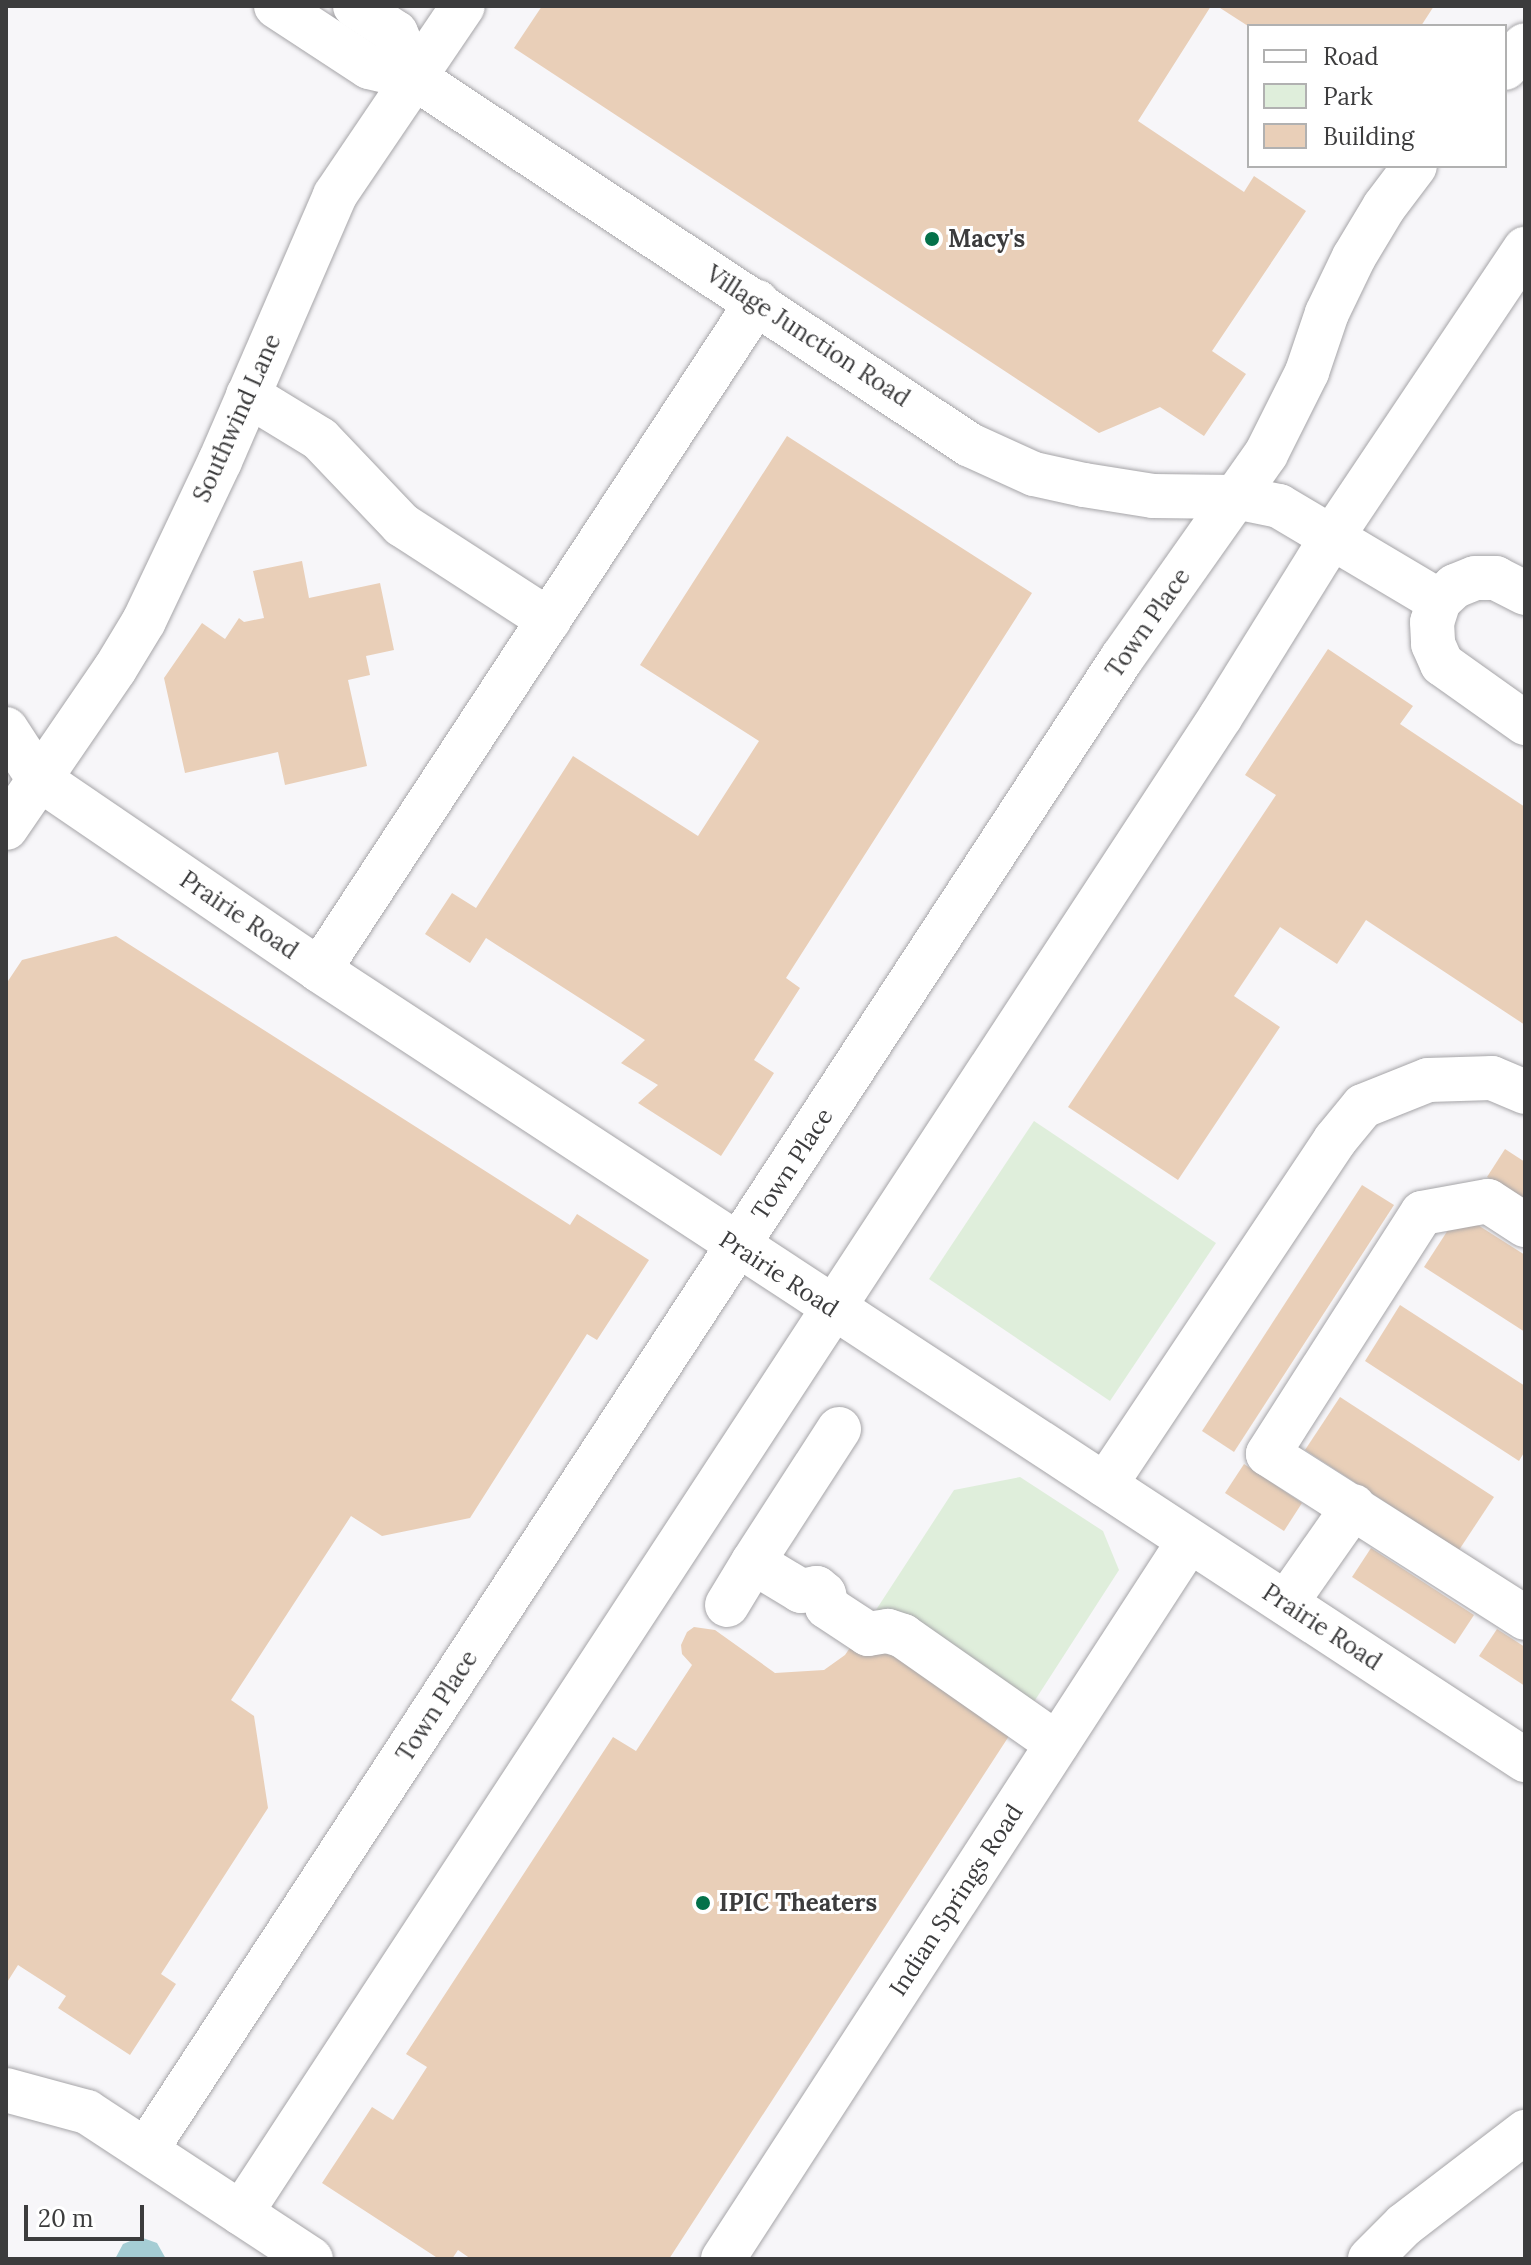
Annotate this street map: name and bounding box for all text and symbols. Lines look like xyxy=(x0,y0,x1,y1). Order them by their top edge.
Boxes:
legend xyxy=(1247,24,1507,168)
text: Road xyxy=(1323,41,1379,72)
text: Park xyxy=(1323,81,1373,112)
text: Building xyxy=(1323,121,1414,152)
place label: Macy's xyxy=(948,225,1025,253)
marker: Macy's xyxy=(923,230,941,248)
street label: Village Junction Road xyxy=(701,259,915,413)
street label: Southwind Lane xyxy=(187,329,287,507)
street label: Town Place xyxy=(1100,563,1196,683)
street label: Prairie Road xyxy=(175,865,303,965)
street label: Town Place xyxy=(745,1103,839,1225)
street label: Prairie Road xyxy=(714,1225,844,1323)
street label: Prairie Road xyxy=(1257,1578,1387,1676)
street label: Town Place xyxy=(390,1645,484,1767)
street label: Indian Springs Road xyxy=(883,1799,1029,2001)
place label: IPIC Theaters xyxy=(719,1889,877,1917)
marker: IPIC Theaters xyxy=(694,1894,712,1912)
scale bar xyxy=(28,2189,148,2239)
text: 20 m xyxy=(38,2203,94,2234)

